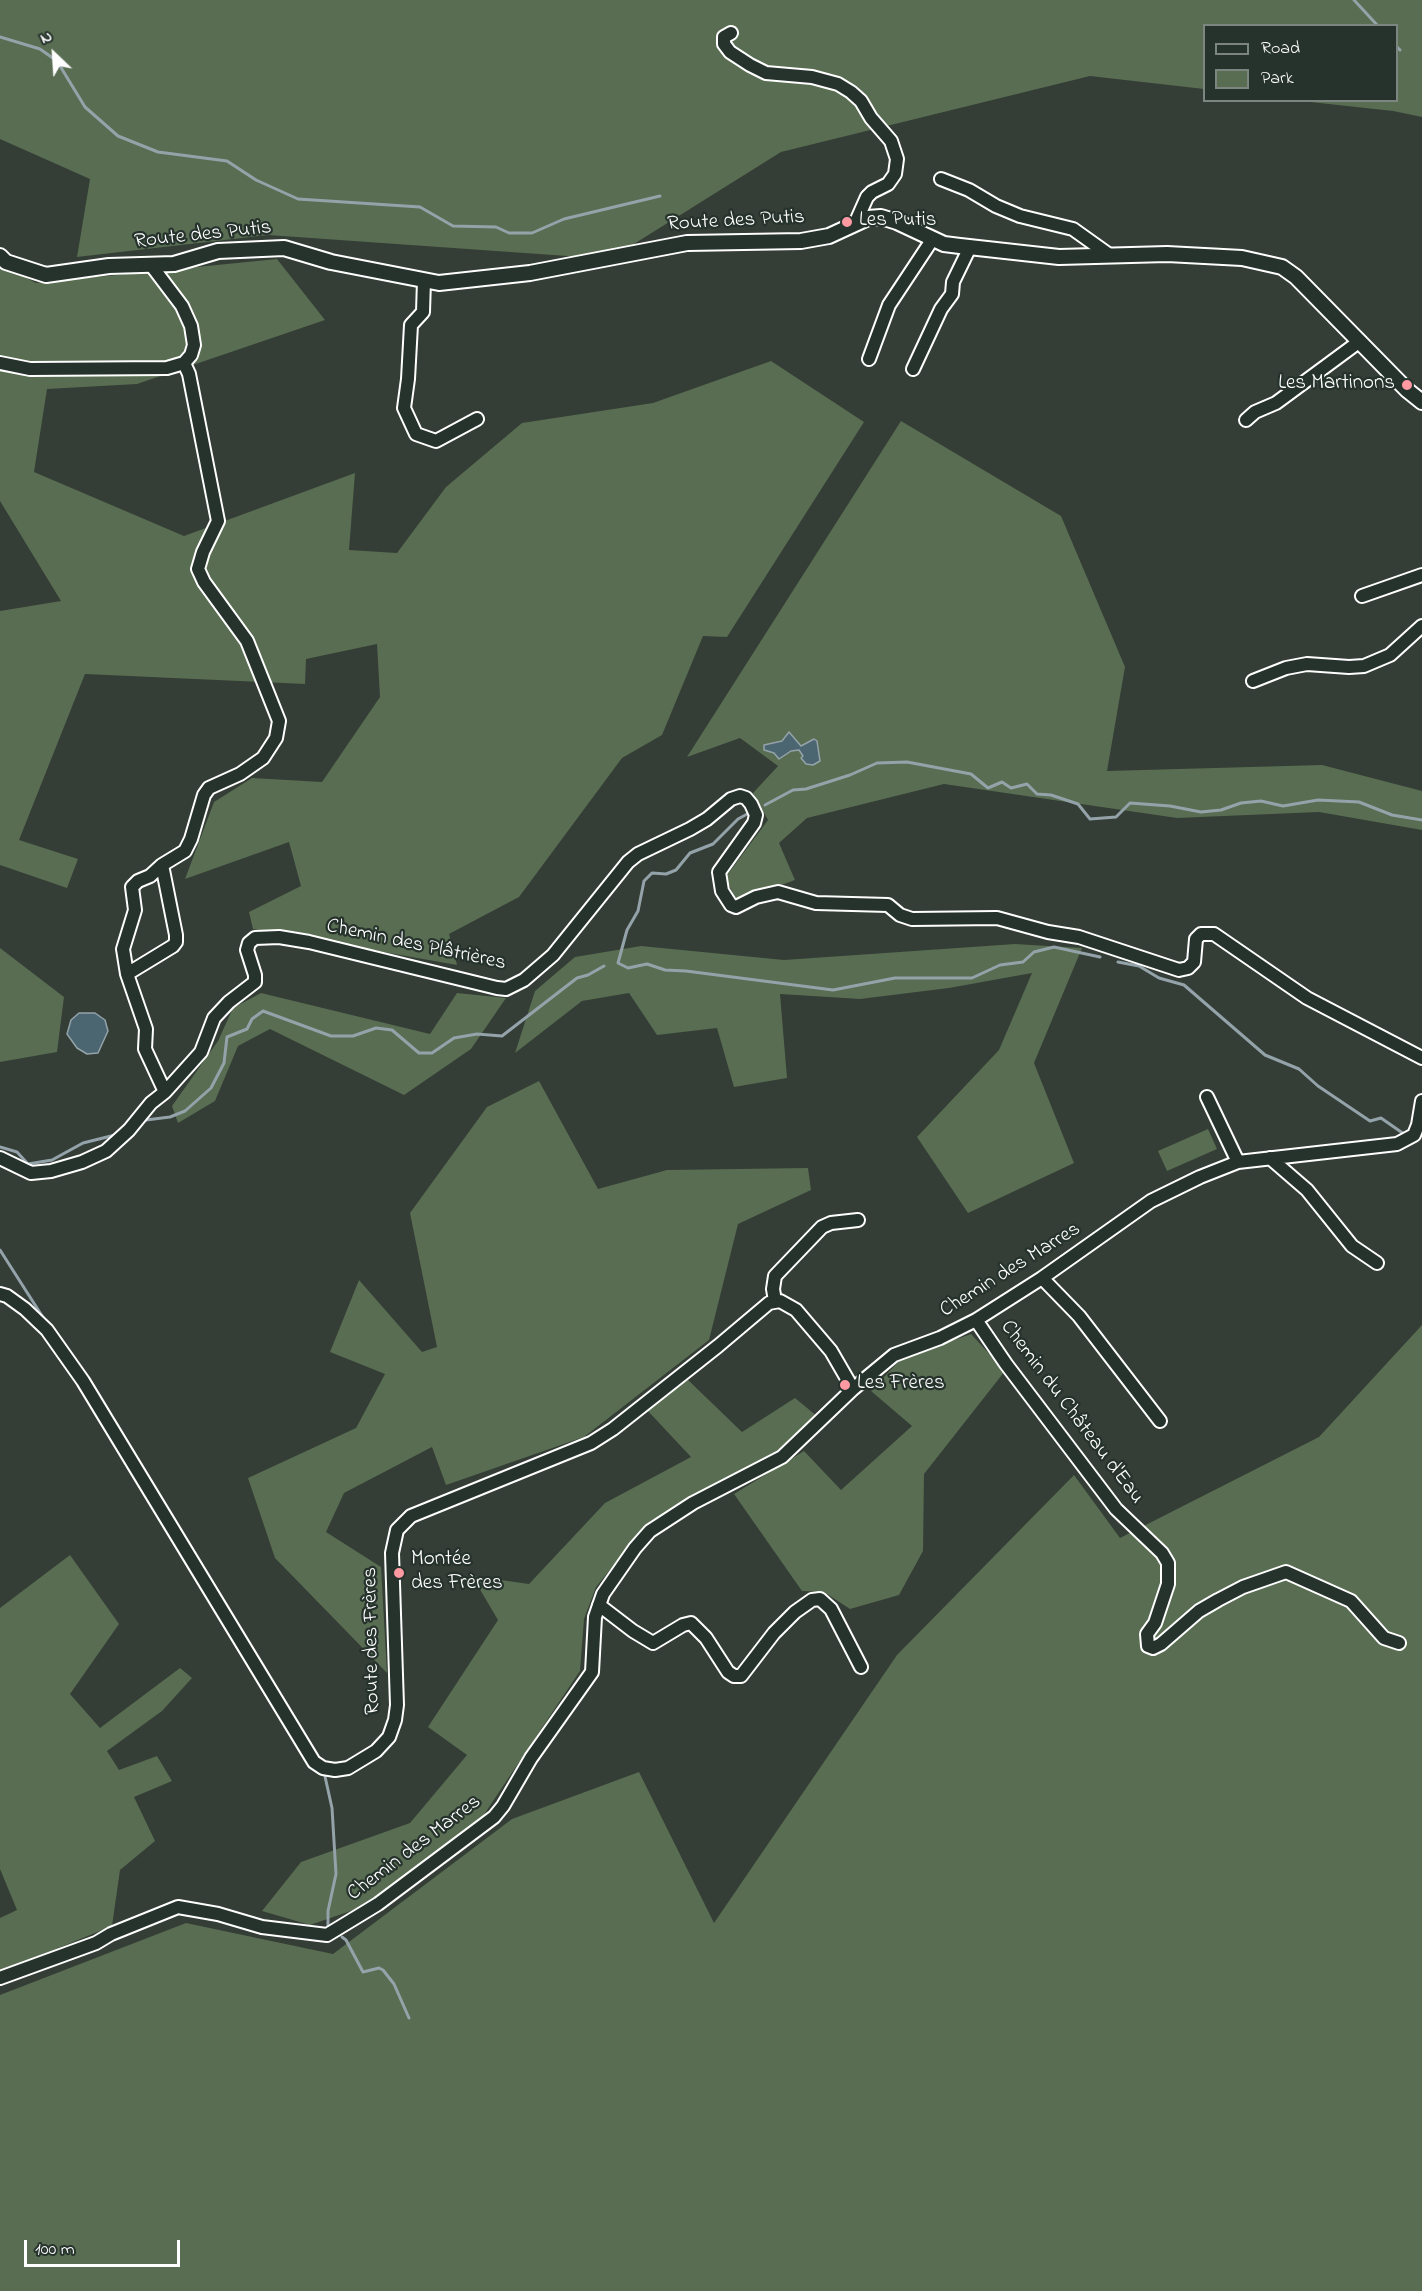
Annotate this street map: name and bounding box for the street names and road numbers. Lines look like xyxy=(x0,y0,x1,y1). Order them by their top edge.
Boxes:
street label: Route des Putis xyxy=(667,206,805,238)
street label: Route des Putis xyxy=(133,216,273,256)
street label: Chemin des Plâtrières xyxy=(324,915,508,977)
street label: Chemin des Marres xyxy=(936,1218,1086,1324)
street label: Chemin du Château d'Eau xyxy=(994,1316,1148,1510)
street label: Route des Frères xyxy=(359,1567,387,1715)
street label: Chemin des Marres xyxy=(343,1791,487,1907)

